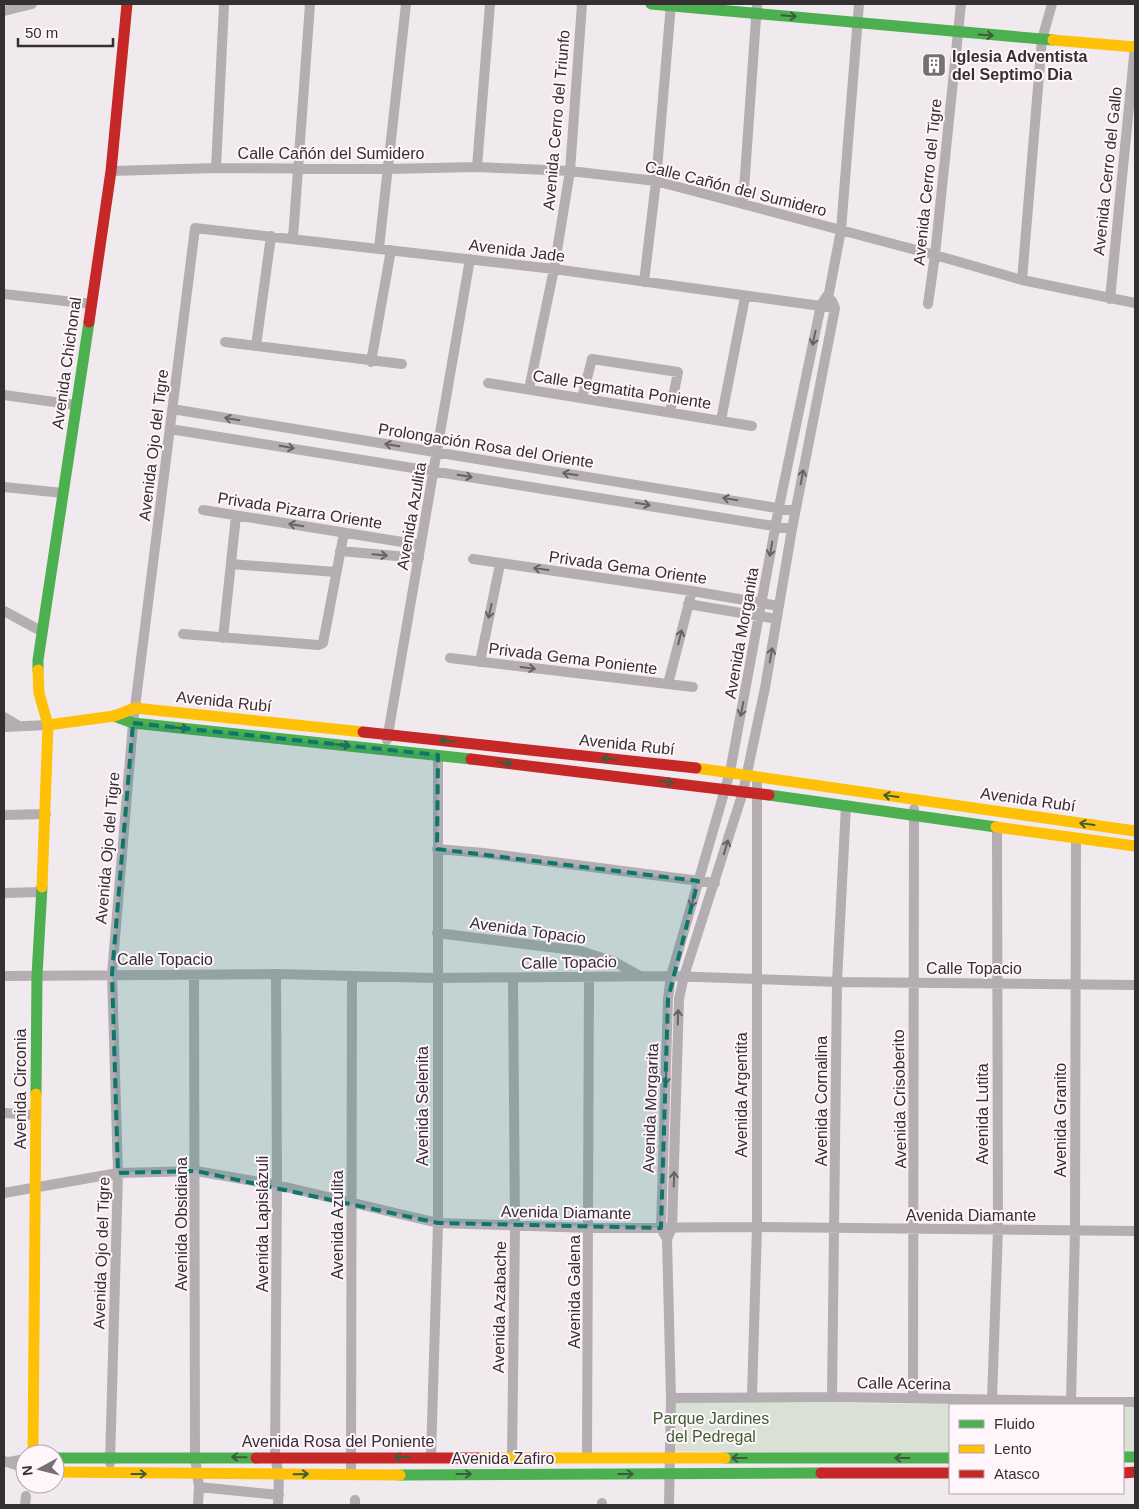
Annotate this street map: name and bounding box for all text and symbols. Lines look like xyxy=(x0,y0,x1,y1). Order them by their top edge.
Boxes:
one-way arrow xyxy=(781,11,797,21)
scale bar xyxy=(18,15,112,47)
text: 50 m xyxy=(25,24,58,41)
street label: Avenida Cerro del Triunfo xyxy=(540,29,573,211)
one-way arrow xyxy=(978,30,994,39)
place label: Iglesia Adventista del Septimo Dia xyxy=(952,48,1088,83)
building icon: Iglesia Adventista del Septimo Dia xyxy=(921,52,947,78)
street label: Avenida Cerro del Gallo xyxy=(1090,86,1125,256)
street label: Avenida Cerro del Tigre xyxy=(910,98,945,266)
street label: Calle Cañón del Sumidero xyxy=(238,145,424,162)
street label: Calle Cañón del Sumidero xyxy=(643,158,829,219)
street label: Avenida Jade xyxy=(468,236,566,265)
street label: Avenida Chichonal xyxy=(49,296,84,430)
one-way arrow xyxy=(809,330,818,346)
street label: Calle Pegmatita Poniente xyxy=(531,367,713,412)
street label: Avenida Ojo del Tigre xyxy=(136,368,171,522)
one-way arrow xyxy=(224,413,240,423)
street label: Prolongación Rosa del Oriente xyxy=(377,420,595,471)
one-way arrow xyxy=(385,440,401,450)
one-way arrow xyxy=(279,443,295,453)
street label: Avenida Azulita xyxy=(394,461,429,571)
one-way arrow xyxy=(562,468,578,478)
one-way arrow xyxy=(798,470,807,486)
one-way arrow xyxy=(457,471,473,481)
street label: Privada Pizarra Oriente xyxy=(216,489,383,532)
one-way arrow xyxy=(723,494,739,504)
one-way arrow xyxy=(634,500,650,510)
one-way arrow xyxy=(288,520,304,530)
one-way arrow xyxy=(766,541,776,557)
street label: Privada Gema Oriente xyxy=(548,548,708,587)
one-way arrow xyxy=(371,550,387,559)
one-way arrow xyxy=(533,564,549,574)
street label: Avenida Morganita xyxy=(722,566,761,700)
one-way arrow xyxy=(485,603,494,619)
one-way arrow xyxy=(676,630,685,646)
street label: Privada Gema Poniente xyxy=(488,640,658,677)
one-way arrow xyxy=(766,647,776,663)
one-way arrow xyxy=(520,663,536,673)
street label: Avenida Rubí xyxy=(175,688,273,715)
one-way arrow xyxy=(737,701,747,717)
one-way arrow xyxy=(173,724,189,733)
street label: Avenida Rubí xyxy=(578,731,676,758)
one-way arrow xyxy=(440,736,456,746)
one-way arrow xyxy=(335,740,351,749)
one-way arrow xyxy=(601,754,617,764)
one-way arrow xyxy=(496,758,512,768)
street label: Avenida Ojo del Tigre xyxy=(92,771,123,925)
one-way arrow xyxy=(658,777,674,787)
street label: Avenida Rubí xyxy=(979,784,1077,815)
one-way arrow xyxy=(884,790,900,800)
one-way arrow xyxy=(1079,819,1095,829)
one-way arrow xyxy=(722,839,732,855)
one-way arrow xyxy=(687,892,697,908)
street label: Avenida Topacio xyxy=(469,914,587,947)
street label: Calle Topacio xyxy=(117,951,213,968)
street label: Calle Topacio xyxy=(521,953,617,972)
street label: Calle Topacio xyxy=(926,960,1022,977)
one-way arrow xyxy=(674,1009,683,1025)
street label: Avenida Circonia xyxy=(12,1029,29,1149)
street label: Avenida Crisoberito xyxy=(890,1029,909,1169)
street label: Avenida Argentita xyxy=(733,1032,750,1158)
street label: Avenida Cornalina xyxy=(813,1036,830,1166)
street label: Avenida Morgarita xyxy=(640,1043,661,1173)
street label: Avenida Selenita xyxy=(414,1046,431,1166)
street label: Avenida Lutita xyxy=(974,1063,991,1165)
street label: Avenida Granito xyxy=(1052,1063,1069,1177)
one-way arrow xyxy=(661,1068,671,1085)
street label: Avenida Lapislázuli xyxy=(254,1156,271,1292)
street label: Avenida Obsidiana xyxy=(173,1157,190,1291)
street label: Avenida Azulita xyxy=(329,1170,346,1280)
one-way arrow xyxy=(669,1171,678,1187)
street label: Avenida Ojo del Tigre xyxy=(90,1176,113,1330)
street label: Avenida Diamante xyxy=(501,1203,631,1222)
street label: Avenida Diamante xyxy=(906,1207,1036,1224)
street label: Avenida Galena xyxy=(566,1235,583,1349)
street label: Avenida Azabache xyxy=(490,1241,509,1373)
street label: Calle Acerina xyxy=(857,1374,951,1393)
legend xyxy=(949,1404,1124,1494)
park label: Parque Jardines del Pedregal xyxy=(653,1410,769,1445)
text: Fluido xyxy=(994,1415,1035,1432)
street label: Avenida Rosa del Poniente xyxy=(242,1433,434,1450)
text: Lento xyxy=(994,1440,1032,1457)
north arrow xyxy=(15,1444,65,1494)
street label: Avenida Zafiro xyxy=(452,1450,555,1467)
one-way arrow xyxy=(394,1452,410,1462)
one-way arrow xyxy=(231,1453,247,1462)
one-way arrow xyxy=(731,1453,748,1463)
one-way arrow xyxy=(894,1453,910,1463)
text: N xyxy=(19,1465,36,1477)
text: Atasco xyxy=(994,1465,1040,1482)
one-way arrow xyxy=(130,1469,146,1479)
one-way arrow xyxy=(455,1469,471,1479)
one-way arrow xyxy=(618,1469,634,1479)
one-way arrow xyxy=(293,1470,309,1479)

